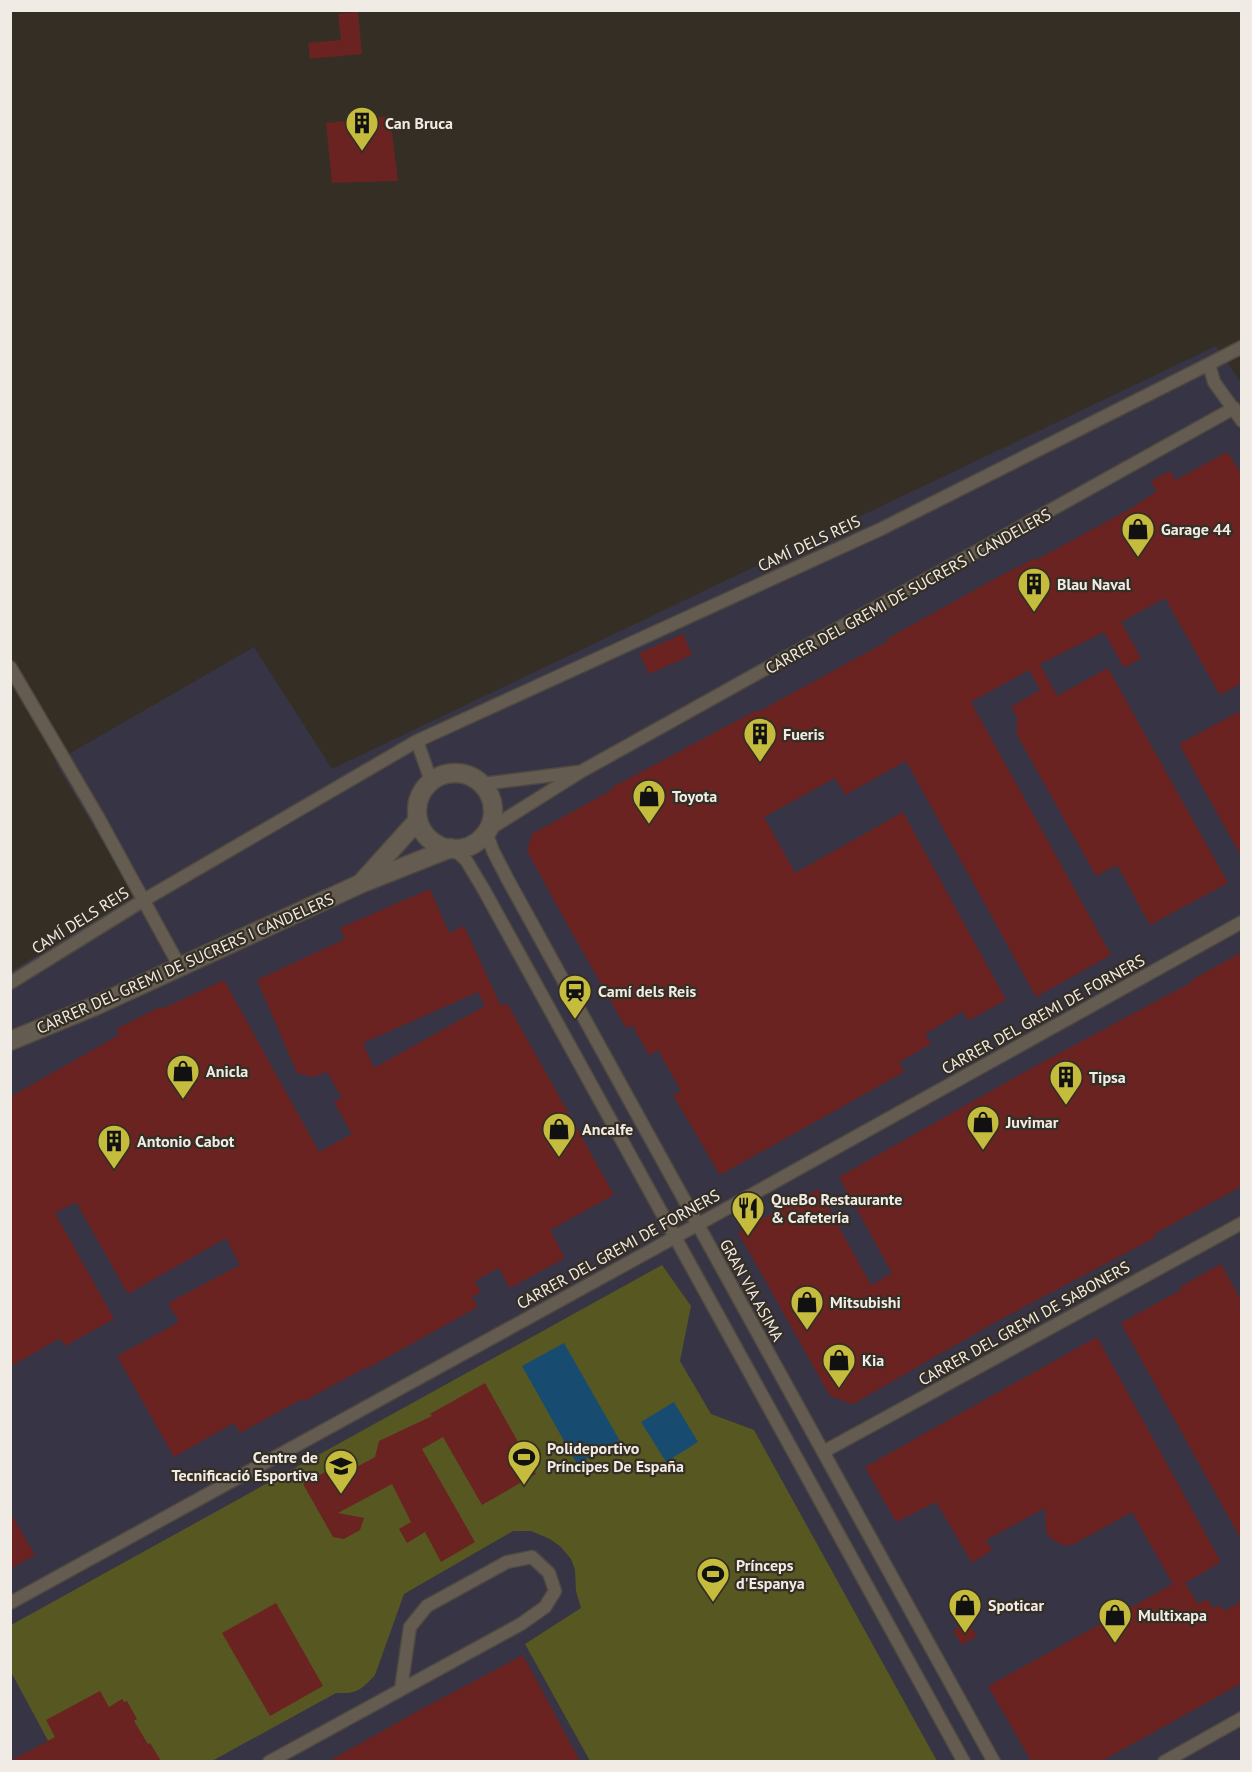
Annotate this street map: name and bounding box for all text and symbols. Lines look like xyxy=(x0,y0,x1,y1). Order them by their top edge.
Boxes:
building icon: Can Bruca xyxy=(344,105,380,152)
place label: Can Bruca xyxy=(385,113,453,133)
street label: CARRER DEL GREMI DE SUCRERS I CANDELERS xyxy=(762,504,1054,678)
street label: CAMÍ DELS REIS xyxy=(754,510,864,576)
shop icon: Garage 44 xyxy=(1120,511,1156,558)
place label: Garage 44 xyxy=(1161,519,1231,539)
building icon: Blau Naval xyxy=(1016,566,1052,613)
place label: Blau Naval xyxy=(1057,574,1131,594)
building icon: Fueris xyxy=(742,716,778,763)
place label: Fueris xyxy=(783,724,825,744)
shop icon: Toyota xyxy=(631,778,667,825)
place label: Toyota xyxy=(672,786,717,806)
street label: CAMÍ DELS REIS xyxy=(28,882,132,958)
street label: CARRER DEL GREMI DE SUCRERS I CANDELERS xyxy=(33,888,337,1038)
street label: CARRER DEL GREMI DE FORNERS xyxy=(938,950,1148,1078)
station icon: Camí dels Reis xyxy=(557,973,593,1020)
place label: Camí dels Reis xyxy=(598,981,696,1001)
shop icon: Anicla xyxy=(165,1053,201,1100)
building icon: Tipsa xyxy=(1048,1059,1084,1106)
place label: Anicla xyxy=(206,1061,248,1081)
place label: Tipsa xyxy=(1089,1067,1126,1087)
shop icon: Juvimar xyxy=(965,1104,1001,1151)
shop icon: Ancalfe xyxy=(541,1111,577,1158)
place label: Juvimar xyxy=(1005,1112,1059,1132)
place label: Ancalfe xyxy=(582,1119,633,1139)
building icon: Antonio Cabot xyxy=(96,1123,132,1170)
place label: Antonio Cabot xyxy=(137,1131,235,1151)
street label: CARRER DEL GREMI DE FORNERS xyxy=(513,1185,723,1313)
place label: QueBo Restaurante & Cafetería xyxy=(771,1189,902,1227)
restaurant icon: QueBo Restaurante & Cafetería xyxy=(730,1190,766,1237)
street label: GRAN VIA ASIMA xyxy=(716,1235,789,1345)
street label: CARRER DEL GREMI DE SABONERS xyxy=(915,1256,1133,1390)
shop icon: Mitsubishi xyxy=(789,1284,825,1331)
place label: Mitsubishi xyxy=(830,1292,901,1312)
shop icon: Kia xyxy=(821,1342,857,1389)
place label: Kia xyxy=(862,1350,884,1370)
place label: Polideportivo Príncipes De España xyxy=(547,1438,684,1476)
sports icon: Polideportivo Príncipes De España xyxy=(506,1439,542,1486)
place label: Centre de Tecnificació Esportiva xyxy=(171,1447,318,1485)
school or university icon: Centre de Tecnificació Esportiva xyxy=(323,1448,359,1495)
place label: Prínceps d'Espanya xyxy=(736,1555,805,1593)
sports icon: Prínceps d'Espanya xyxy=(695,1556,731,1603)
shop icon: Spoticar xyxy=(947,1587,983,1634)
place label: Spoticar xyxy=(988,1595,1044,1615)
shop icon: Multixapa xyxy=(1097,1597,1133,1644)
place label: Multixapa xyxy=(1138,1605,1207,1625)

